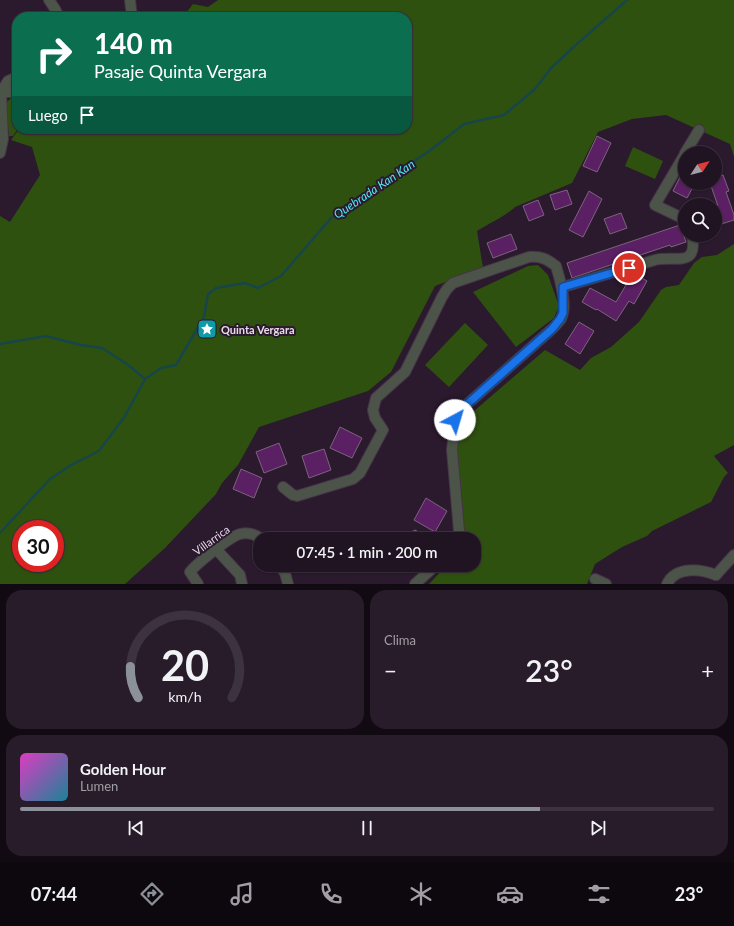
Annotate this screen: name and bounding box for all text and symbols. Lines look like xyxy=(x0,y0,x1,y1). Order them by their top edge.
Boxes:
text: 140 m xyxy=(94,26,173,60)
icon: right xyxy=(28,28,80,80)
text: Pasaje Quinta Vergara xyxy=(94,60,267,82)
icon: arrive xyxy=(76,104,98,126)
text: Luego xyxy=(28,106,68,124)
north arrow xyxy=(678,146,722,190)
map controls xyxy=(678,146,722,242)
water label: Quebrada Kan Kan xyxy=(331,156,417,222)
button: search xyxy=(678,198,722,242)
pin xyxy=(612,251,646,285)
icon: arrive xyxy=(618,257,640,279)
place icon: Quinta Vergara xyxy=(196,318,218,340)
place label: Quinta Vergara xyxy=(221,323,295,336)
position arrow xyxy=(434,399,476,441)
speed limit sign: 30 xyxy=(12,520,64,572)
street label: Villarrica xyxy=(190,522,232,558)
text: 07:45 · 1 min · 200 m xyxy=(297,543,437,561)
text: Clima xyxy=(384,632,416,648)
text: 20 xyxy=(161,639,209,689)
text: 23° xyxy=(525,652,573,688)
text: − xyxy=(384,657,397,684)
text: + xyxy=(701,657,714,684)
text: km/h xyxy=(168,687,202,704)
text: Golden Hour xyxy=(80,760,166,778)
text: Lumen xyxy=(80,778,118,794)
icon: previous xyxy=(125,817,147,839)
icon: pause xyxy=(356,817,378,839)
icon: next xyxy=(587,817,609,839)
icon: directions xyxy=(138,880,166,908)
icon: music xyxy=(228,880,256,908)
icon: phone xyxy=(317,880,345,908)
icon: climate xyxy=(407,880,435,908)
icon: car xyxy=(496,880,524,908)
icon: filters xyxy=(585,880,613,908)
text: 07:44 xyxy=(31,883,77,905)
text: 23° xyxy=(675,883,703,905)

